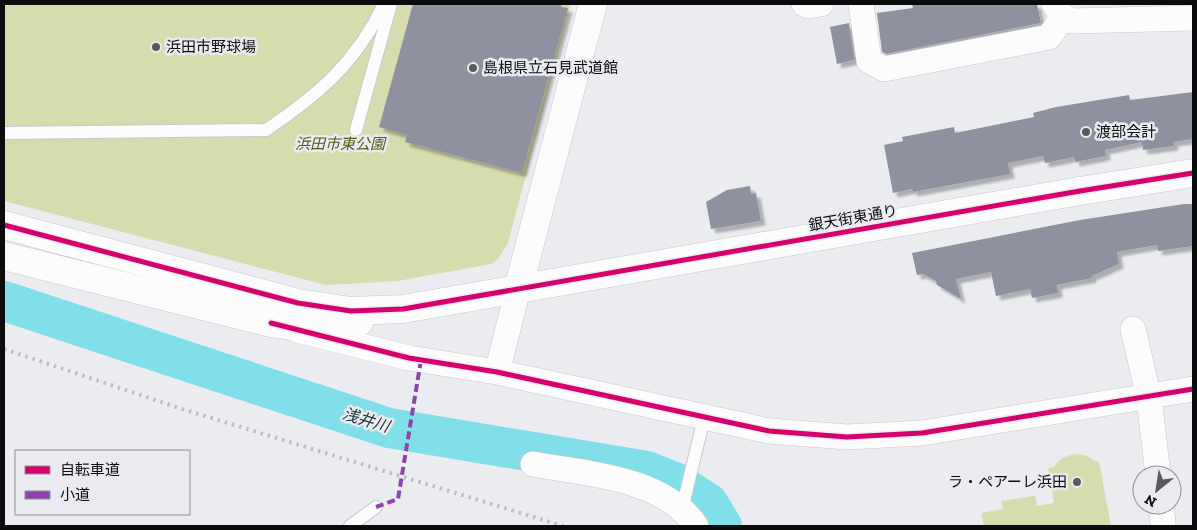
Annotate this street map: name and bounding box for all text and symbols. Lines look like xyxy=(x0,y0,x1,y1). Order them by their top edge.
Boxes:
place label: 浜田市野球場 xyxy=(166,38,256,56)
marker: 浜田市野球場 xyxy=(150,41,162,53)
place label: 島根県立石見武道館 xyxy=(483,59,618,77)
marker: 島根県立石見武道館 xyxy=(467,62,479,74)
place label: 渡部会計 xyxy=(1096,123,1156,141)
marker: 渡部会計 xyxy=(1080,126,1092,138)
park label: 浜田市東公園 xyxy=(295,135,387,153)
street label: 銀天街東通り xyxy=(807,201,899,235)
water label: 浅井川 xyxy=(340,404,394,437)
legend xyxy=(15,450,190,515)
text: 自転車道 xyxy=(60,461,120,479)
north arrow xyxy=(1132,465,1182,515)
place label: ラ・ペアーレ浜田 xyxy=(948,473,1067,491)
marker: ラ・ペアーレ浜田 xyxy=(1071,476,1083,488)
text: 小道 xyxy=(60,486,90,504)
text: N xyxy=(1142,491,1160,511)

